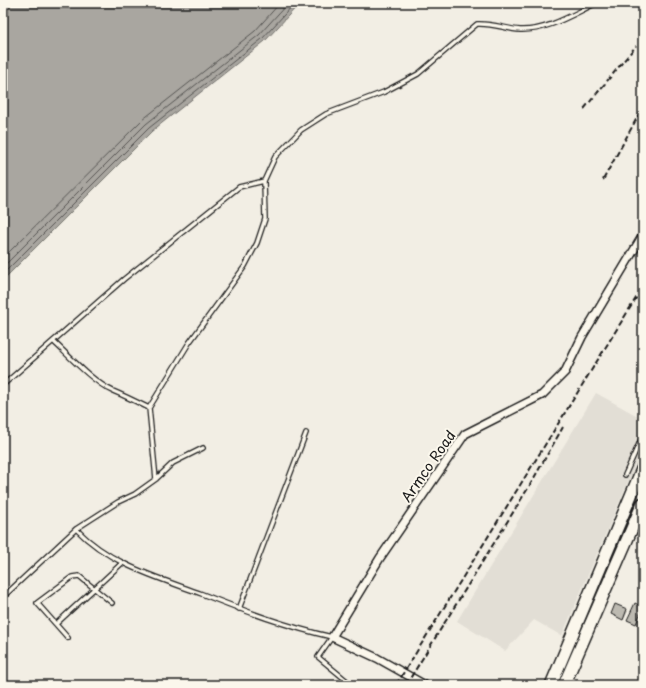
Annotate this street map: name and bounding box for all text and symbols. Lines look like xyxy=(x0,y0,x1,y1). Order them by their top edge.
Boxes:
street label: Armco Road xyxy=(396,426,460,506)

